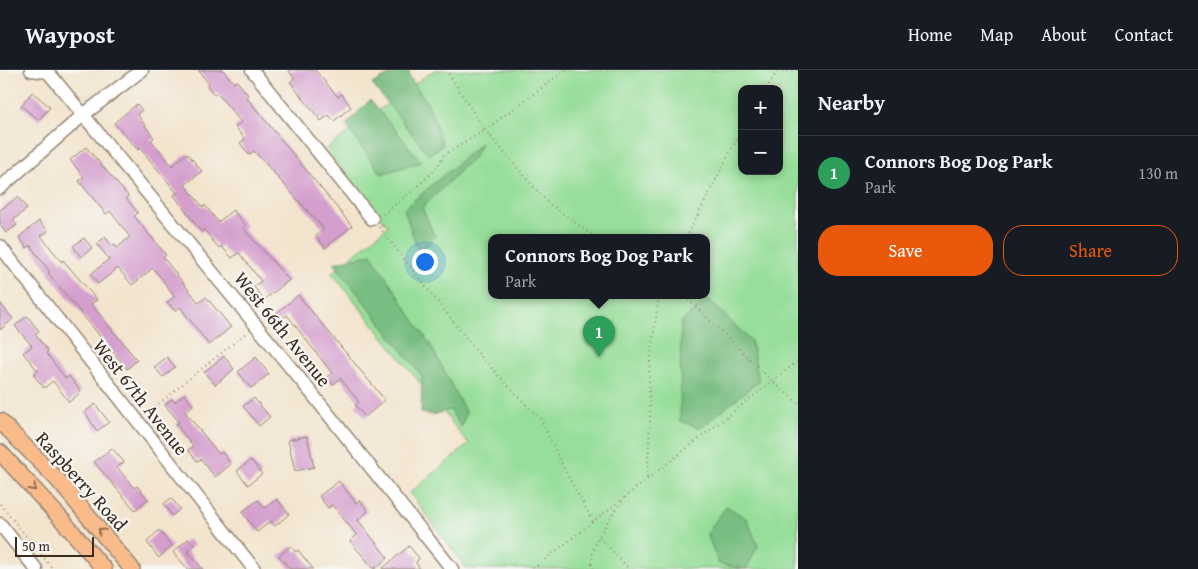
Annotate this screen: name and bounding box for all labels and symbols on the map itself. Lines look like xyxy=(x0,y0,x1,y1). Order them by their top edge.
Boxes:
your location xyxy=(412,249,438,275)
street label: West 66th Avenue xyxy=(228,265,338,393)
pin: 1 xyxy=(583,316,615,357)
street label: West 67th Avenue xyxy=(87,333,195,461)
street label: Raspberry Road xyxy=(30,425,135,538)
one-way arrow xyxy=(27,482,36,491)
one-way arrow xyxy=(98,528,107,537)
scale bar xyxy=(15,534,94,557)

